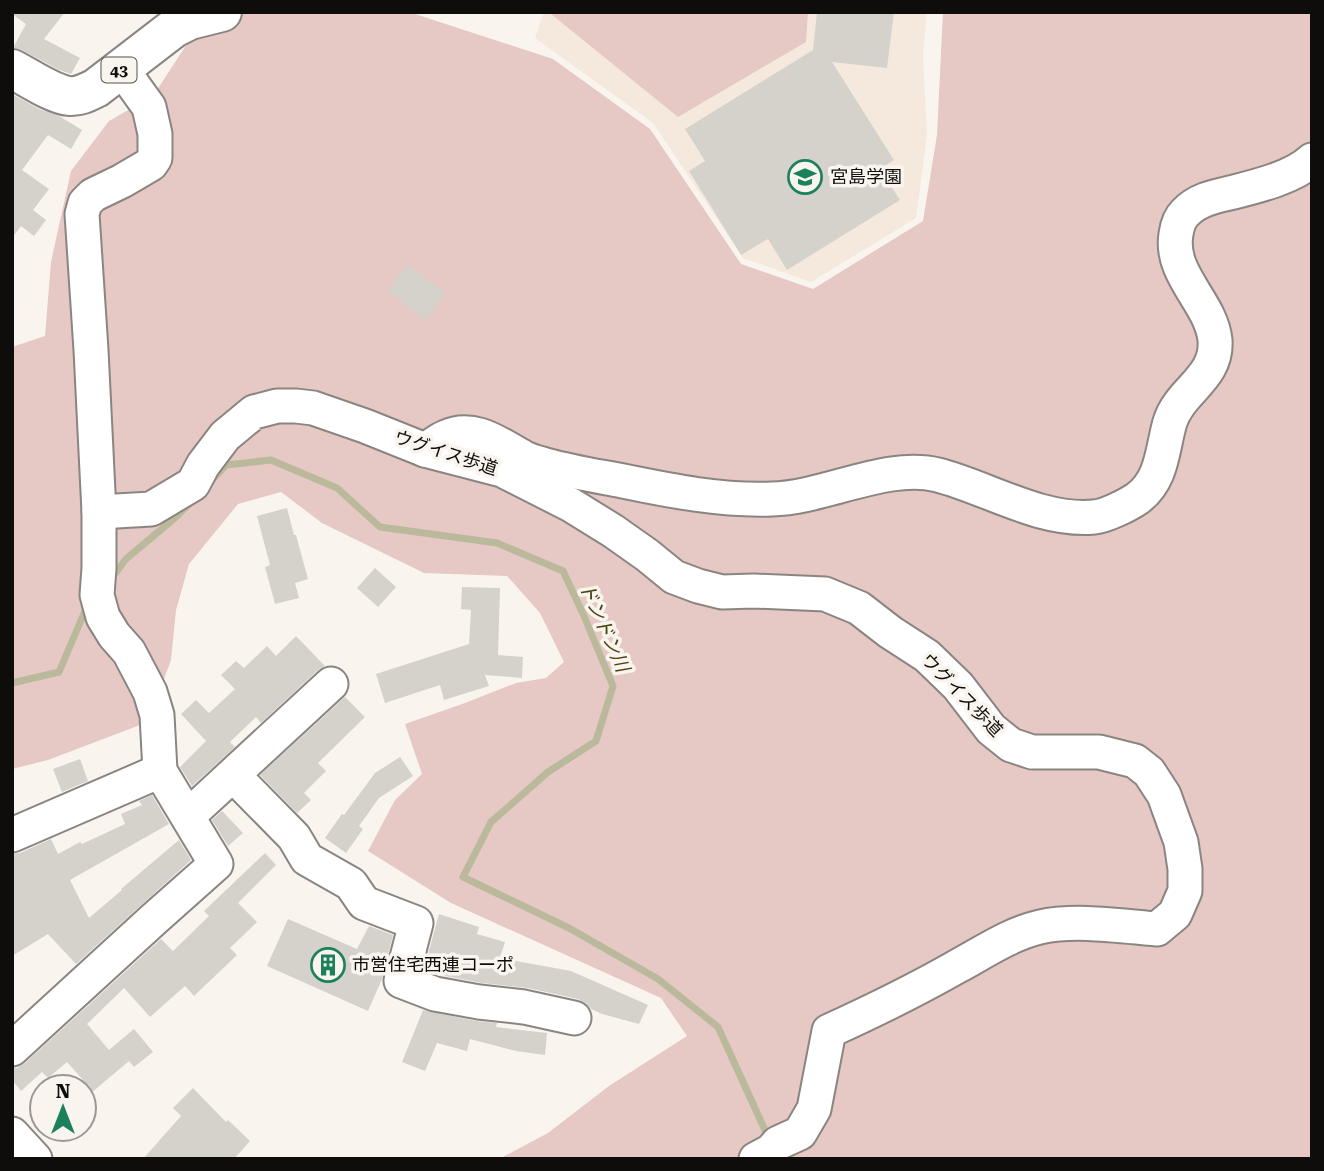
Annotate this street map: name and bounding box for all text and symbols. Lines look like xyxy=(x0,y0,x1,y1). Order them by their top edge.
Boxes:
road number: 43 xyxy=(102,58,136,82)
school or university icon: 宮島学園 xyxy=(786,158,824,196)
place label: 宮島学園 xyxy=(830,166,902,187)
street label: ウグイス歩道 xyxy=(392,426,501,479)
water label: ドンドン川 xyxy=(575,579,635,677)
street label: ウグイス歩道 xyxy=(917,649,1007,741)
building icon: 市営住宅西連コーポ xyxy=(309,946,347,984)
place label: 市営住宅西連コーポ xyxy=(352,954,514,975)
north arrow xyxy=(28,1073,98,1143)
text: N xyxy=(56,1080,71,1103)

